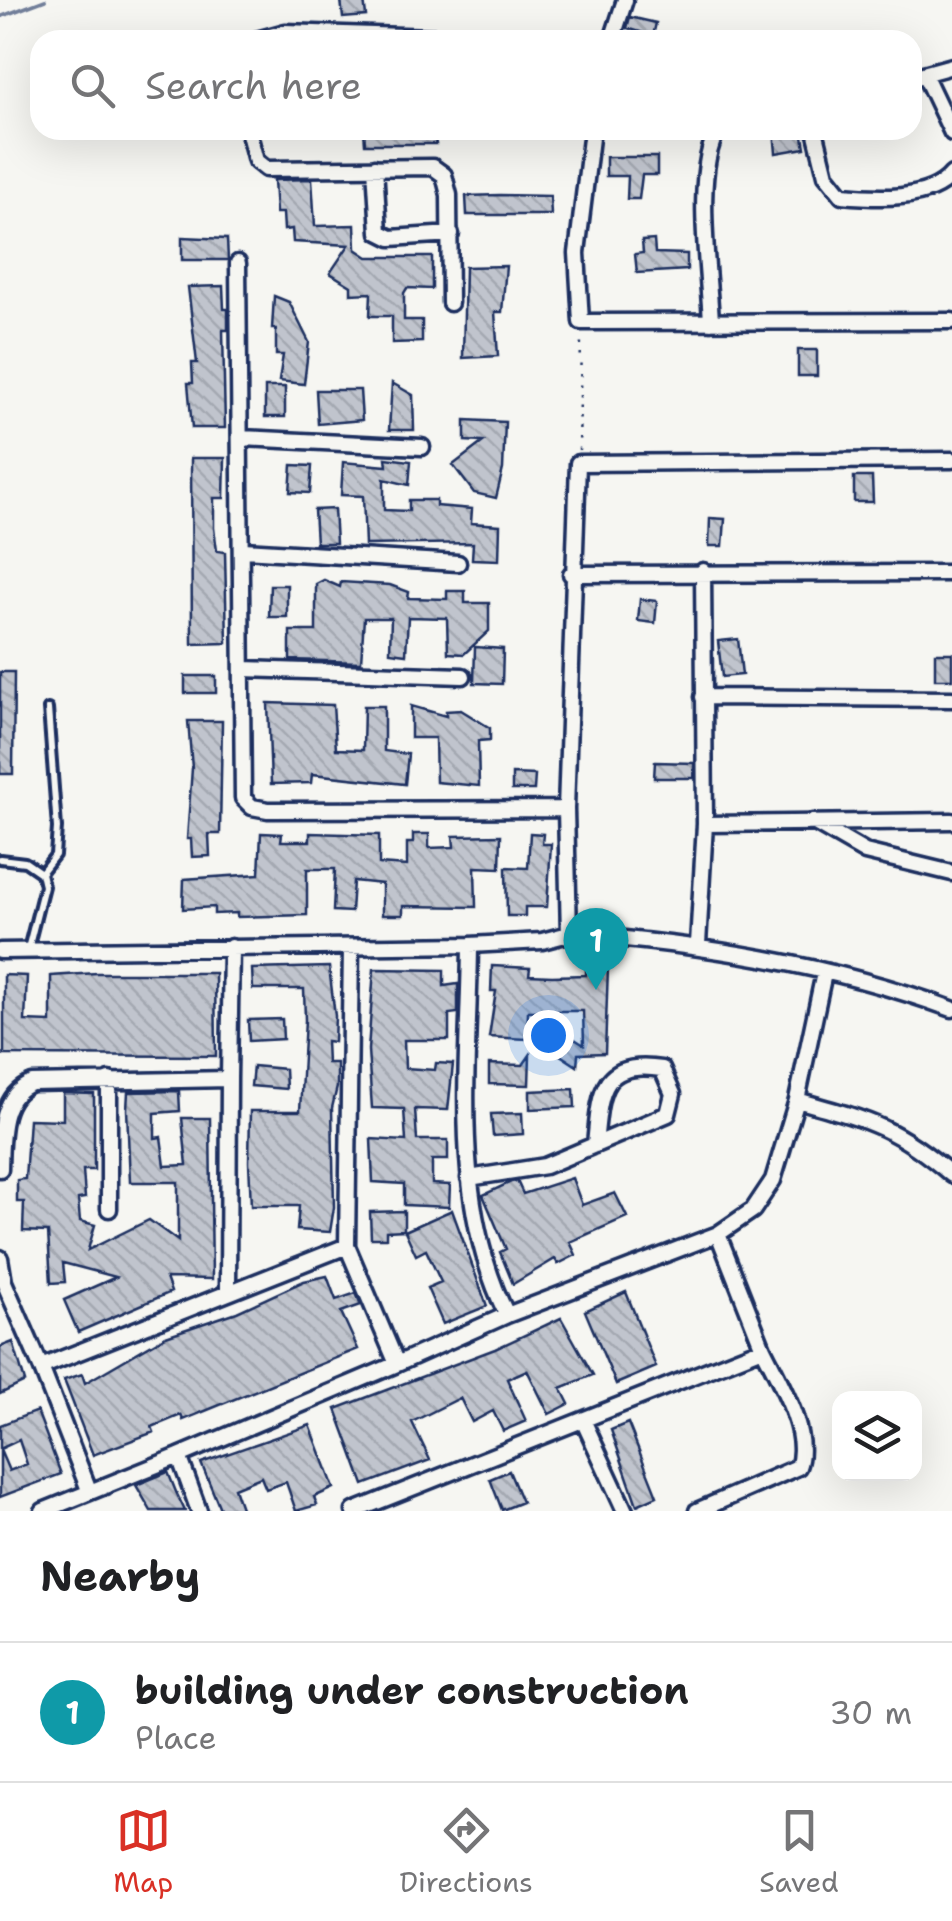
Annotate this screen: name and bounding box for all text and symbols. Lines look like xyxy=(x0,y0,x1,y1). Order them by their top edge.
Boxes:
search box xyxy=(30,30,922,140)
icon: search xyxy=(65,58,120,113)
text: Search here xyxy=(145,60,362,111)
pin: 1 xyxy=(564,908,628,990)
your location xyxy=(523,1010,574,1061)
map controls xyxy=(832,1391,922,1481)
button: layers xyxy=(832,1391,922,1481)
text: Nearby xyxy=(40,1548,200,1604)
text: building under construction xyxy=(135,1665,689,1716)
text: 1 xyxy=(65,1691,80,1734)
text: 30 m xyxy=(829,1691,912,1734)
text: Place xyxy=(135,1716,217,1759)
tab: Map xyxy=(113,1803,173,1901)
tab: Directions xyxy=(400,1803,533,1901)
tab: Saved xyxy=(759,1803,839,1901)

